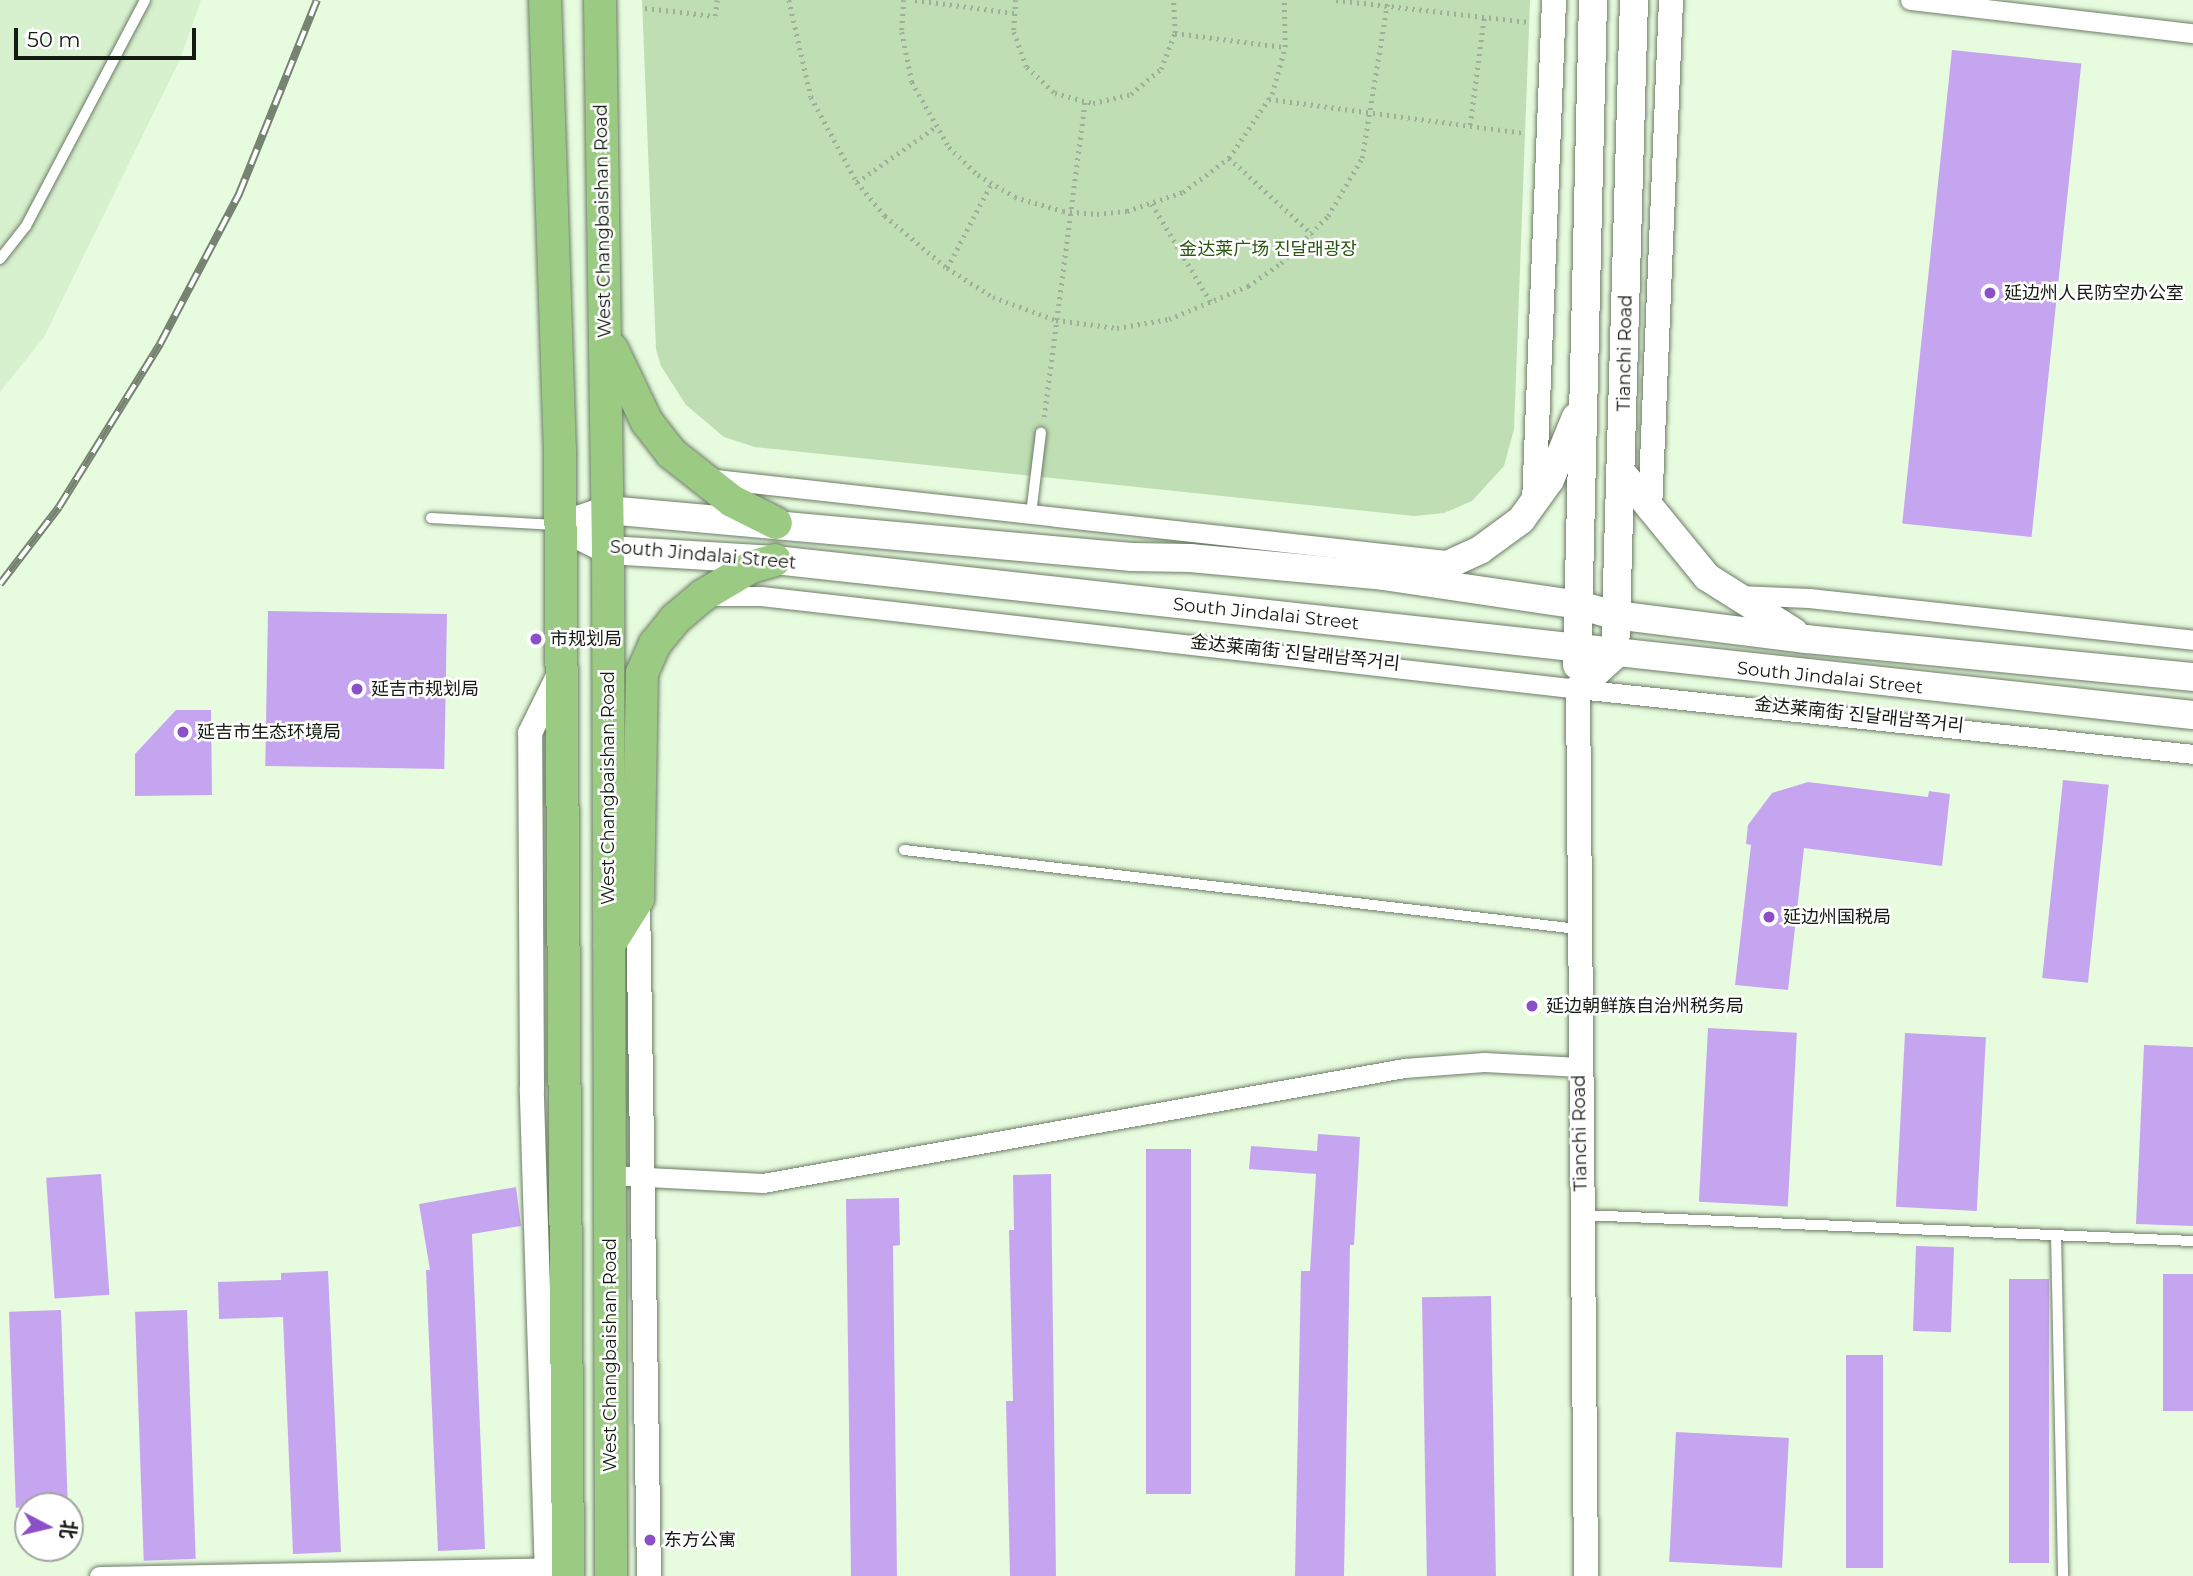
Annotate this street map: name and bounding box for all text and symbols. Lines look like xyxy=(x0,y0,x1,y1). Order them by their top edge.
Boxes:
scale bar xyxy=(18,14,200,58)
text: 50 m xyxy=(27,27,81,52)
street label: West Changbaishan Road xyxy=(590,104,616,338)
park label: 金达莱广场 진달래광장 xyxy=(1179,238,1357,260)
place label: 延边州人民防空办公室 xyxy=(2004,282,2184,304)
marker: 延边州人民防空办公室 xyxy=(1982,285,1998,301)
street label: Tianchi Road xyxy=(1613,294,1637,412)
street label: South Jindalai Street xyxy=(609,536,797,574)
street label: South Jindalai Street xyxy=(1172,593,1360,635)
place label: 市规划局 xyxy=(550,628,622,650)
marker: 市规划局 xyxy=(528,631,544,647)
street label: 金达莱南街 진달래남쪽거리 xyxy=(1189,631,1401,675)
street label: South Jindalai Street xyxy=(1736,657,1924,699)
street label: West Changbaishan Road xyxy=(597,671,619,905)
place label: 延吉市规划局 xyxy=(371,678,479,700)
marker: 延吉市规划局 xyxy=(349,681,365,697)
street label: 金达莱南街 진달래남쪽거리 xyxy=(1753,693,1965,737)
place label: 延吉市生态环境局 xyxy=(197,721,341,743)
marker: 延吉市生态环境局 xyxy=(175,724,191,740)
place label: 延边州国税局 xyxy=(1783,906,1891,928)
marker: 延边州国税局 xyxy=(1761,909,1777,925)
place label: 延边朝鲜族自治州税务局 xyxy=(1546,995,1744,1017)
marker: 延边朝鲜族自治州税务局 xyxy=(1524,998,1540,1014)
street label: Tianchi Road xyxy=(1568,1074,1592,1192)
street label: West Changbaishan Road xyxy=(599,1238,621,1472)
north arrow xyxy=(14,1492,84,1562)
text: 北 xyxy=(56,1519,81,1540)
place label: 东方公寓 xyxy=(664,1529,736,1551)
marker: 东方公寓 xyxy=(642,1532,658,1548)

